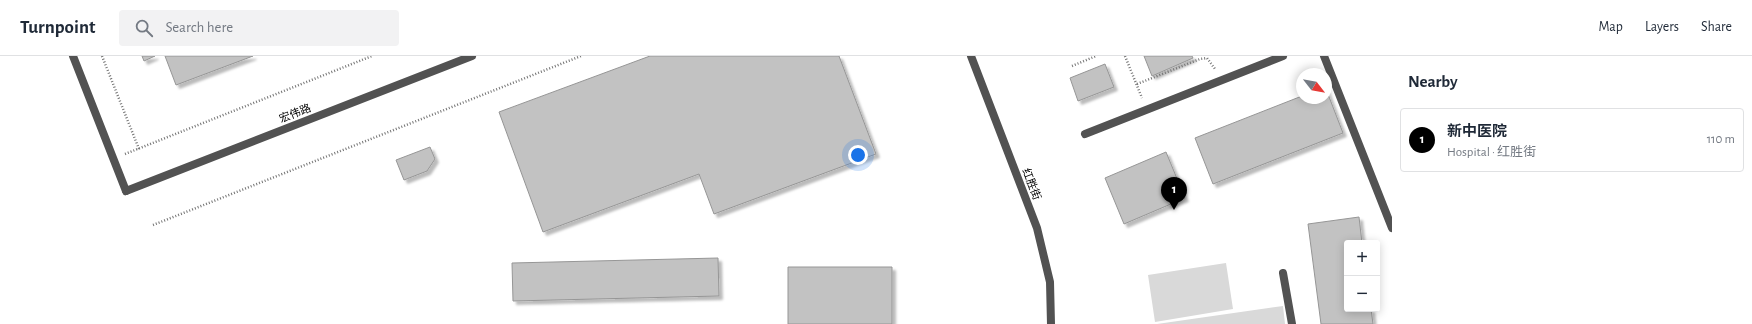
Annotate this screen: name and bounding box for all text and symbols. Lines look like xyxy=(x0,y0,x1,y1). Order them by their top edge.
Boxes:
search box xyxy=(119,10,399,46)
icon: search xyxy=(133,17,155,39)
text: Turnpoint xyxy=(20,18,95,37)
text: Search here xyxy=(165,20,233,35)
text: Map xyxy=(1598,20,1623,34)
text: Layers xyxy=(1645,20,1679,34)
text: Share xyxy=(1701,20,1732,34)
north arrow xyxy=(1296,68,1332,104)
text: Nearby xyxy=(1408,73,1458,90)
street label: 宏伟路 xyxy=(277,101,313,125)
text: 新中医院 xyxy=(1447,124,1507,139)
text: 1 xyxy=(1420,133,1424,146)
text: 110 m xyxy=(1707,133,1735,146)
your location xyxy=(848,145,868,165)
text: Hospital · 红胜街 xyxy=(1447,146,1536,159)
street label: 红胜街 xyxy=(1020,166,1044,202)
pin: 1 xyxy=(1161,177,1187,210)
map controls xyxy=(1344,240,1380,312)
button: + xyxy=(1344,240,1380,276)
button: − xyxy=(1344,276,1380,312)

